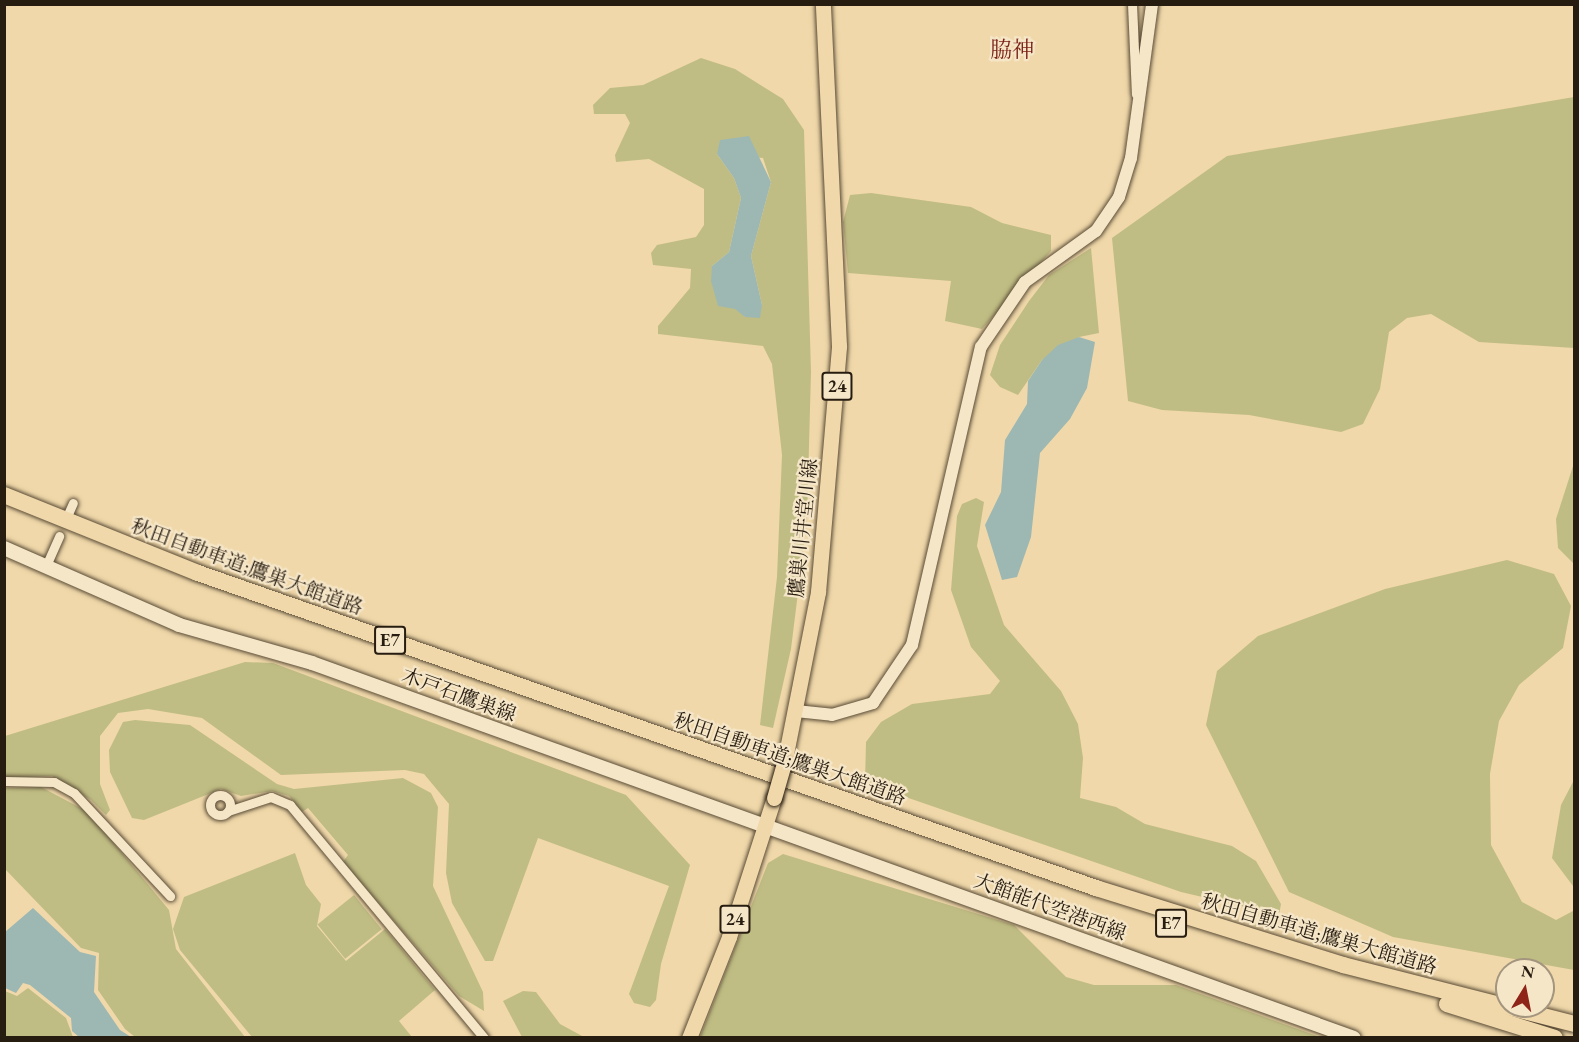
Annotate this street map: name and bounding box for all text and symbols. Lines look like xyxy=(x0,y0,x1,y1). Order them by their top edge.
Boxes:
district label: 脇神 xyxy=(990,37,1034,63)
road number: 24 xyxy=(820,371,854,401)
street label: 鷹巣川井堂川線 xyxy=(784,457,822,599)
street label: 秋田自動車道;鷹巣大館道路 xyxy=(128,514,366,620)
road number: E7 xyxy=(374,625,406,655)
street label: 木戸石鷹巣線 xyxy=(399,663,519,727)
street label: 秋田自動車道;鷹巣大館道路 xyxy=(670,708,910,810)
street label: 大館能代空港西線 xyxy=(971,868,1129,946)
street label: 秋田自動車道;鷹巣大館道路 xyxy=(1198,889,1440,979)
road number: 24 xyxy=(718,904,752,934)
road number: E7 xyxy=(1154,908,1188,938)
north arrow xyxy=(1495,958,1555,1018)
text: N xyxy=(1520,960,1536,983)

